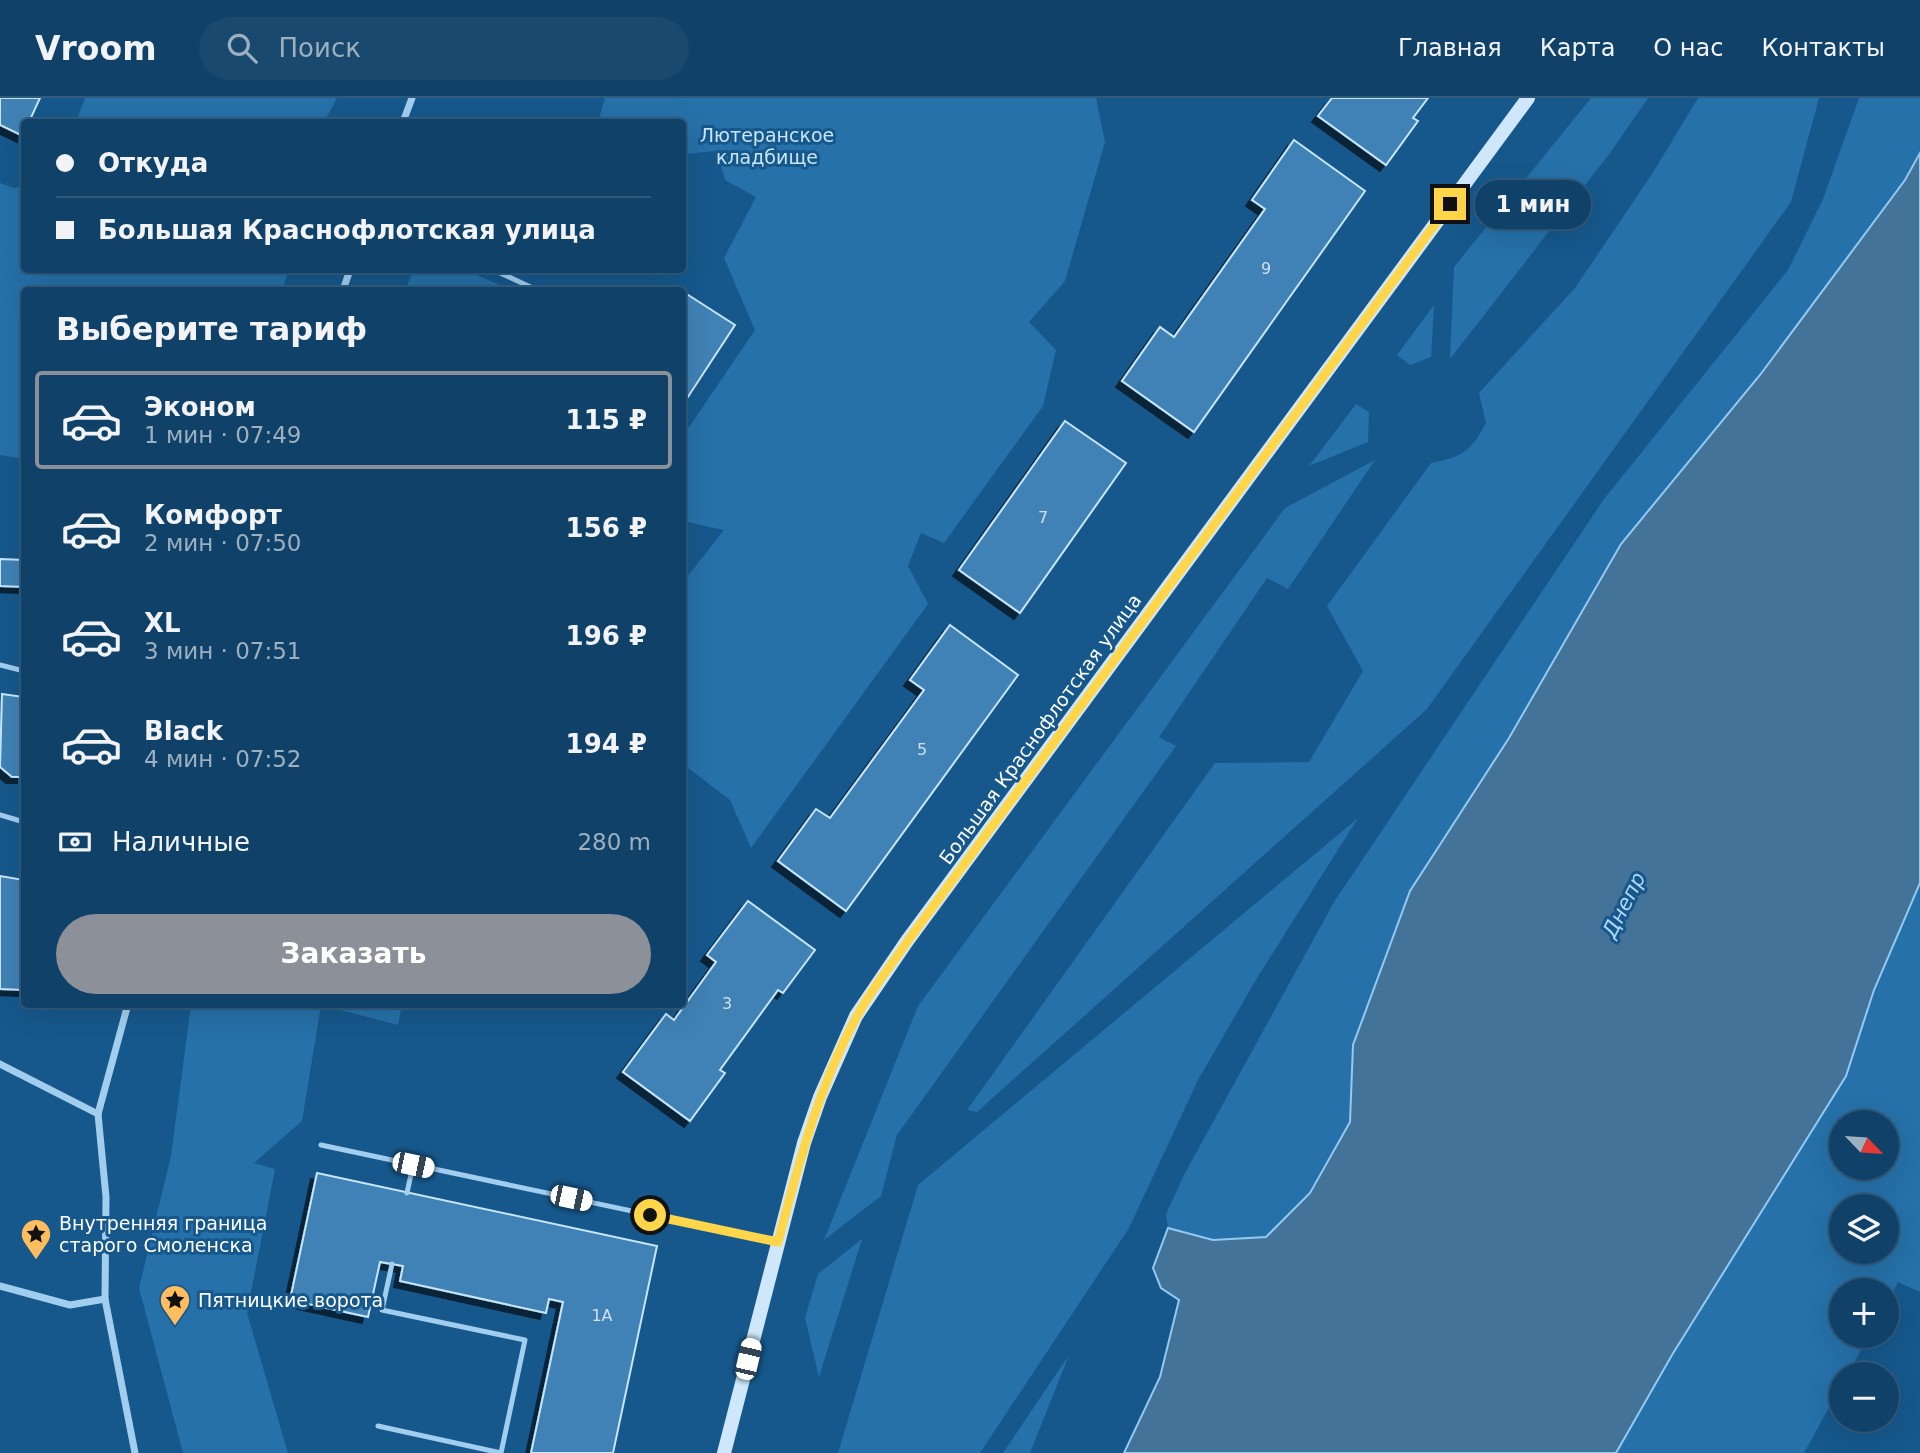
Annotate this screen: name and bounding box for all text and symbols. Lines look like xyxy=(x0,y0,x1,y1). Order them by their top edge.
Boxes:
search box xyxy=(199,17,689,80)
text: Vroom xyxy=(35,29,157,68)
icon: search xyxy=(223,29,261,67)
text: Поиск xyxy=(279,33,361,63)
text: Главная xyxy=(1398,34,1502,62)
text: Карта xyxy=(1540,34,1615,62)
text: О нас xyxy=(1653,34,1723,62)
text: Контакты xyxy=(1761,34,1885,62)
park label: Лютеранское кладбище xyxy=(700,124,834,168)
text: Откуда xyxy=(98,148,208,178)
callout: 1 мин xyxy=(1474,180,1590,228)
route end xyxy=(1434,188,1466,220)
text: 1 мин xyxy=(1496,191,1570,217)
text: Большая Краснофлотская улица xyxy=(98,215,596,245)
house number: 9 xyxy=(1261,259,1271,278)
text: Выберите тариф xyxy=(56,310,367,348)
icon: car xyxy=(60,389,123,452)
text: Эконом xyxy=(144,392,256,422)
text: 115 ₽ xyxy=(566,405,647,435)
text: 1 мин · 07:49 xyxy=(144,422,302,448)
icon: car xyxy=(60,497,123,560)
text: Комфорт xyxy=(144,500,282,530)
house number: 7 xyxy=(1038,508,1048,527)
text: 156 ₽ xyxy=(566,513,647,543)
text: 2 мин · 07:50 xyxy=(144,530,302,556)
street label: Большая Краснофлотская улица xyxy=(935,590,1145,868)
icon: car xyxy=(60,605,123,668)
text: XL xyxy=(144,608,181,638)
text: 196 ₽ xyxy=(566,621,647,651)
text: 3 мин · 07:51 xyxy=(144,638,302,664)
icon: car xyxy=(60,713,123,776)
text: Black xyxy=(144,716,223,746)
text: 194 ₽ xyxy=(566,729,647,759)
house number: 5 xyxy=(917,740,927,759)
text: 4 мин · 07:52 xyxy=(144,746,302,772)
icon: cash xyxy=(56,823,94,861)
text: Наличные xyxy=(112,827,250,857)
text: 280 m xyxy=(577,829,651,855)
water label: Днепр xyxy=(1597,868,1651,943)
button: Заказать xyxy=(56,914,651,994)
house number: 3 xyxy=(722,994,732,1013)
north arrow xyxy=(1829,1110,1899,1180)
map controls xyxy=(1829,1110,1899,1432)
car xyxy=(391,1150,436,1180)
car xyxy=(549,1183,594,1213)
button: layers xyxy=(1829,1194,1899,1264)
route start xyxy=(634,1199,666,1231)
place label: Внутренняя граница старого Смоленска xyxy=(59,1212,267,1256)
place icon: Внутренняя граница старого Смоленска xyxy=(19,1217,53,1261)
button: + xyxy=(1829,1278,1899,1348)
place icon: Пятницкие ворота xyxy=(158,1283,192,1327)
place label: Пятницкие ворота xyxy=(198,1289,383,1311)
house number: 1А xyxy=(591,1306,613,1325)
car xyxy=(734,1336,763,1382)
button: − xyxy=(1829,1362,1899,1432)

